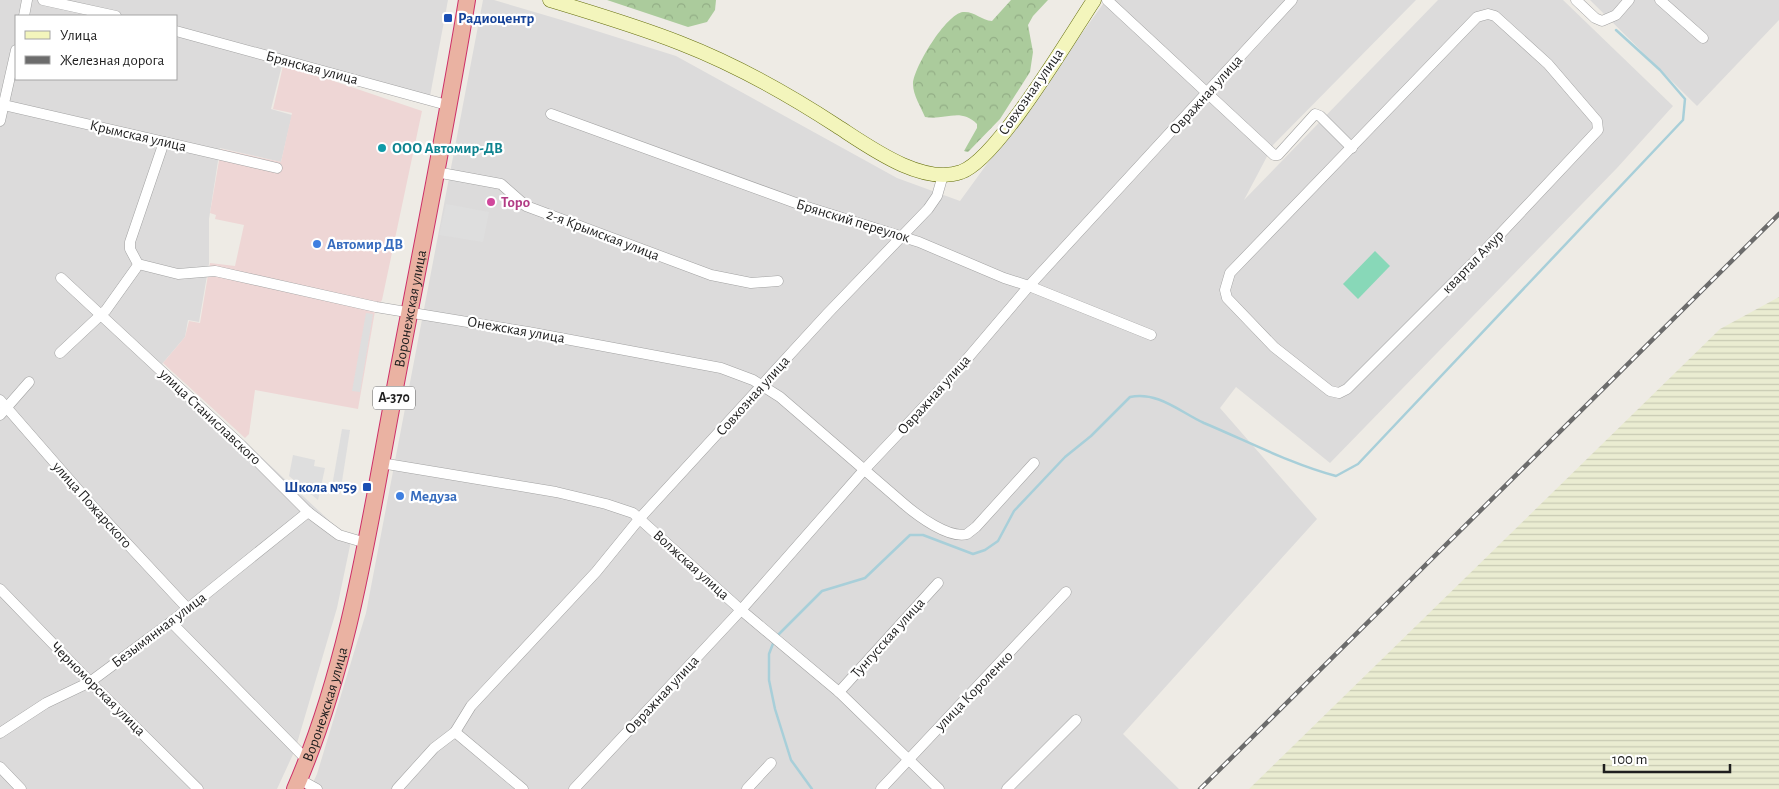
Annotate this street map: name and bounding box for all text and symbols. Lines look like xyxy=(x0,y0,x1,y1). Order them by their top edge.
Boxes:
place label: Радиоцентр xyxy=(458,11,534,26)
marker: Радиоцентр xyxy=(442,12,454,24)
legend xyxy=(15,15,178,80)
text: Улица xyxy=(60,28,97,43)
street label: Совхозная улица xyxy=(996,46,1066,138)
street label: Брянская улица xyxy=(264,48,360,88)
street label: Овражная улица xyxy=(1167,52,1246,138)
text: Железная дорога xyxy=(60,53,165,68)
street label: Крымская улица xyxy=(88,118,188,154)
place label: ООО Автомир-ДВ xyxy=(392,141,503,156)
marker: ООО Автомир-ДВ xyxy=(376,142,388,154)
place label: Торо xyxy=(501,195,530,210)
marker: Торо xyxy=(485,196,497,208)
street label: Брянский переулок xyxy=(794,197,912,245)
street label: 2-я Крымская улица xyxy=(545,207,662,263)
street label: квартал Амур xyxy=(1439,227,1507,297)
place label: Автомир ДВ xyxy=(327,237,403,252)
marker: Автомир ДВ xyxy=(311,238,323,250)
street label: Воронежская улица xyxy=(392,249,429,369)
street label: Онежская улица xyxy=(466,314,566,346)
street label: Овражная улица xyxy=(895,352,974,438)
street label: Совхозная улица xyxy=(713,353,793,439)
street label: улица Станиславского xyxy=(156,366,264,468)
road number: А-370 xyxy=(373,386,415,409)
street label: улица Пожарского xyxy=(49,458,135,551)
place label: Школа №59 xyxy=(284,480,357,495)
marker: Школа №59 xyxy=(361,481,373,493)
place label: Медуза xyxy=(410,489,457,504)
marker: Медуза xyxy=(394,490,406,502)
street label: Волжская улица xyxy=(650,527,732,603)
street label: Безымянная улица xyxy=(109,590,209,670)
street label: Тунгусская улица xyxy=(848,595,928,681)
street label: Черноморская улица xyxy=(48,639,148,739)
street label: Воронежская улица xyxy=(300,645,350,764)
street label: улица Короленко xyxy=(932,648,1016,734)
street label: Овражная улица xyxy=(622,653,702,737)
scale bar xyxy=(1604,742,1730,774)
text: 100 m xyxy=(1612,752,1647,767)

